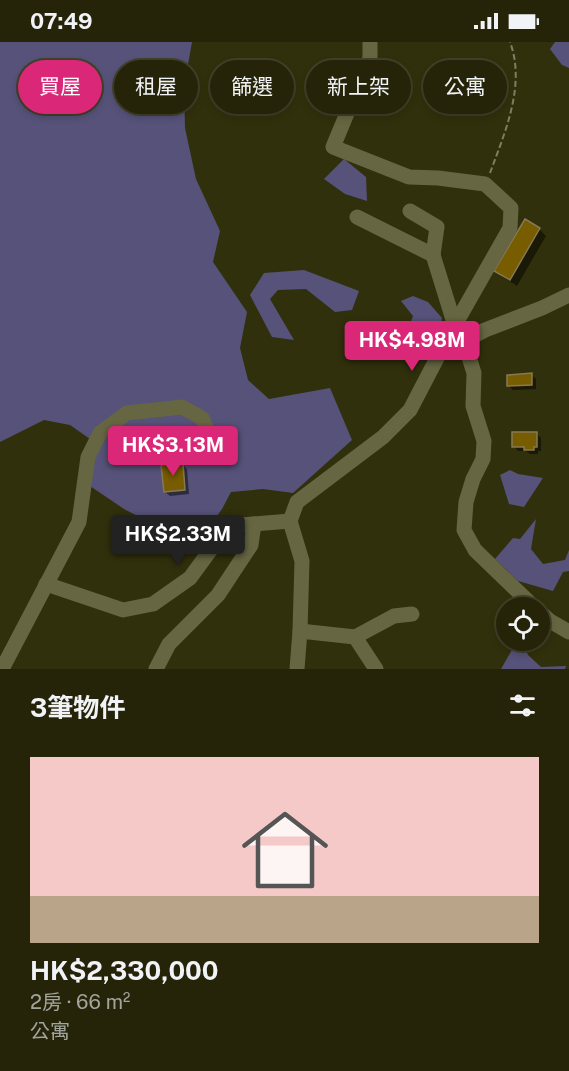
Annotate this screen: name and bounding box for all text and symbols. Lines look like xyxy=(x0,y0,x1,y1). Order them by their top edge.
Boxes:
text: 07:49 xyxy=(30,8,92,34)
chip: 買屋 xyxy=(18,60,102,114)
chip: 租屋 xyxy=(114,60,198,114)
chip: 篩選 xyxy=(210,60,294,114)
chip: 新上架 xyxy=(306,60,411,114)
chip: 公寓 xyxy=(423,60,507,114)
pin: HK$4.98M xyxy=(350,321,474,372)
text: HK$4.98M xyxy=(359,328,465,352)
pin: HK$3.13M xyxy=(111,426,235,477)
text: HK$3.13M xyxy=(122,433,224,457)
pin: HK$2.33M xyxy=(116,515,240,566)
text: HK$2.33M xyxy=(125,522,231,546)
map controls xyxy=(496,597,550,651)
button: locate xyxy=(496,597,550,651)
icon: filters xyxy=(506,689,539,722)
text: 3筆物件 xyxy=(30,692,125,723)
icon: home xyxy=(231,796,339,904)
text: HK$2,330,000 xyxy=(30,955,219,986)
text: 2房 · 66 m² xyxy=(30,990,130,1014)
text: 公寓 xyxy=(30,1019,70,1043)

